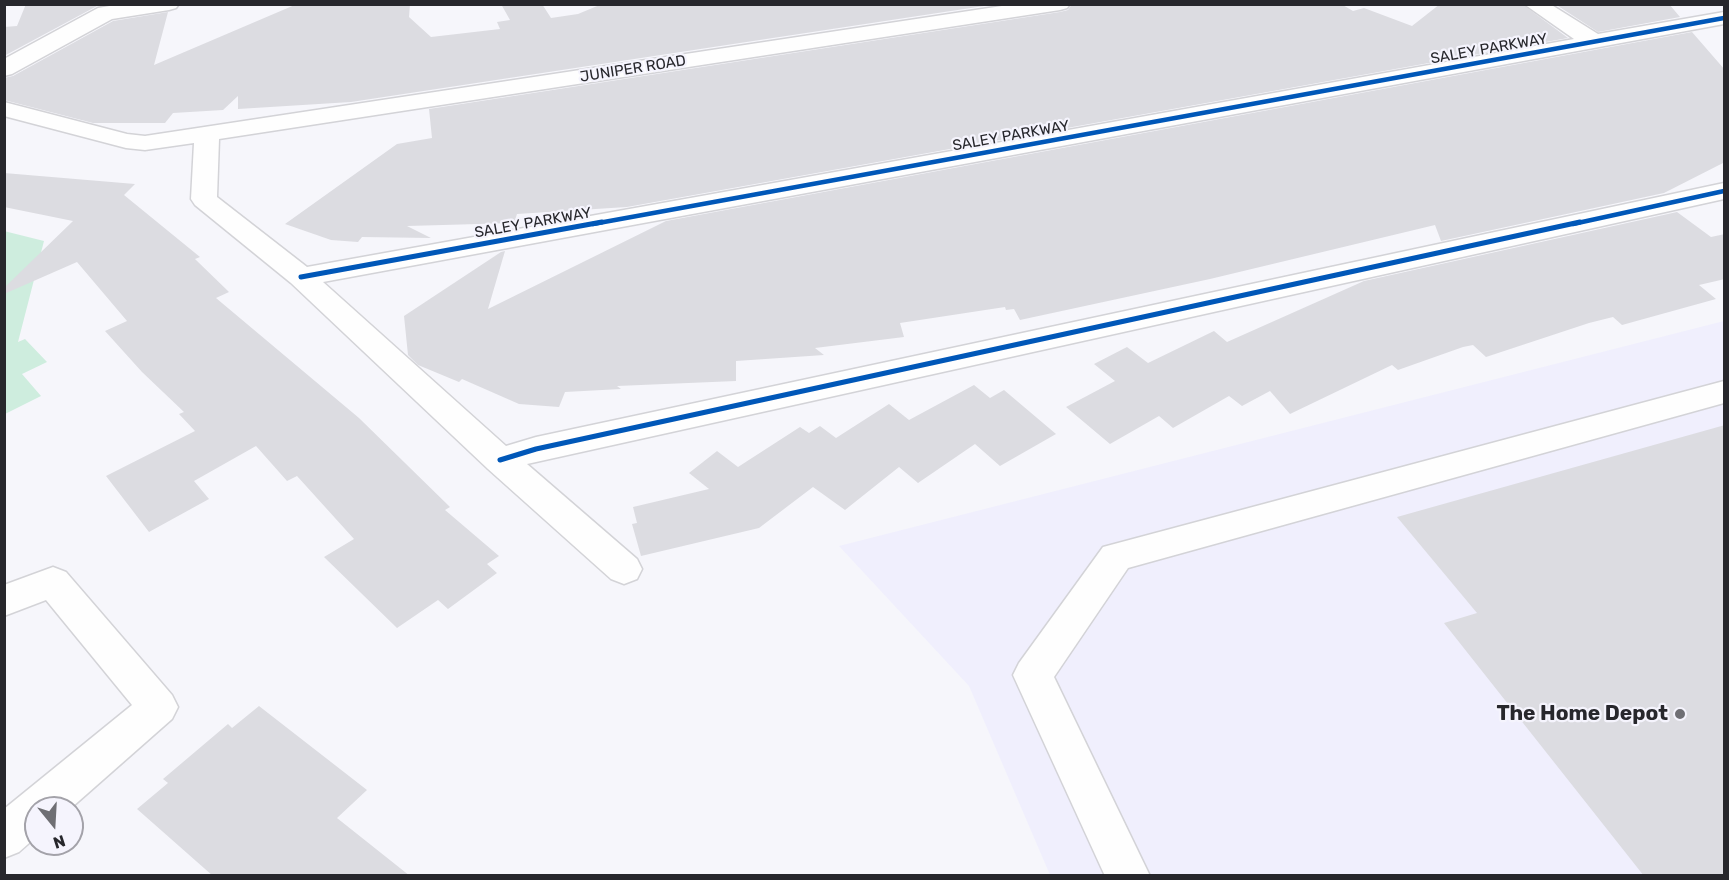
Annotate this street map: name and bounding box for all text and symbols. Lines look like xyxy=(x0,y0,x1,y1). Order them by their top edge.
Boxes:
street label: SALEY PARKWAY xyxy=(1429,30,1549,68)
street label: JUNIPER ROAD xyxy=(579,52,687,86)
street label: SALEY PARKWAY xyxy=(951,117,1071,155)
street label: SALEY PARKWAY xyxy=(473,204,593,242)
place label: The Home Depot xyxy=(1496,701,1668,727)
marker: The Home Depot xyxy=(1673,707,1687,721)
north arrow xyxy=(24,796,84,856)
text: N xyxy=(51,831,68,853)

